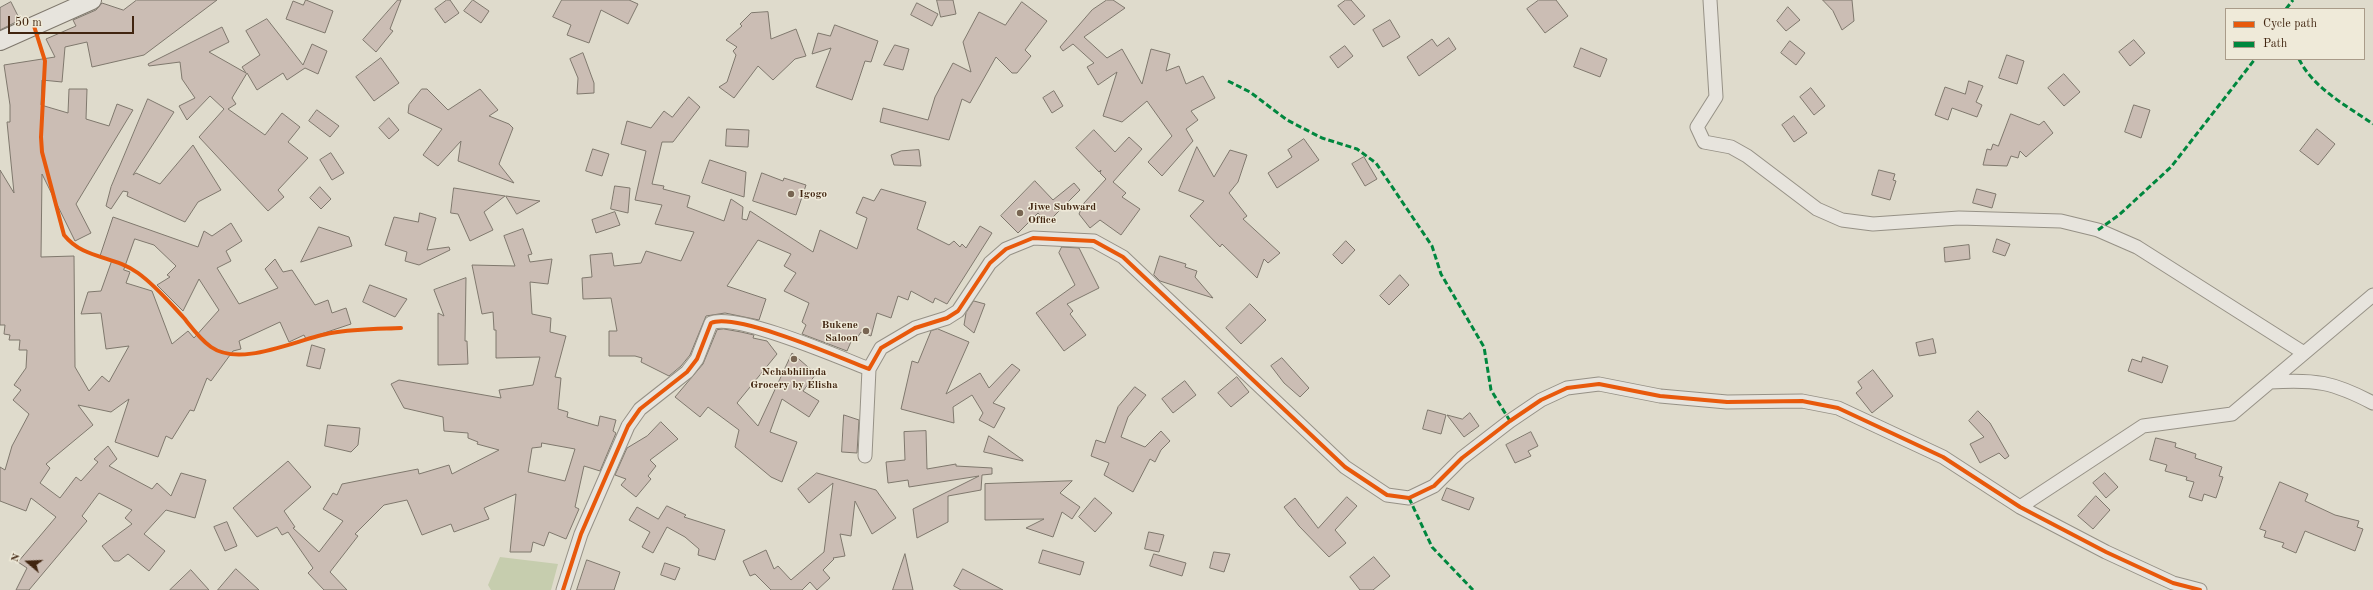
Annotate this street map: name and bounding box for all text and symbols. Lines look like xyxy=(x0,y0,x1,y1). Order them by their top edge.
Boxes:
scale bar xyxy=(10,8,136,34)
legend xyxy=(2225,8,2365,60)
text: 50 m xyxy=(15,17,42,29)
text: Cycle path xyxy=(2263,18,2317,30)
text: Path xyxy=(2263,38,2287,50)
place label: Igogo xyxy=(799,187,827,201)
marker: Igogo xyxy=(786,189,796,199)
place label: Jiwe Subward Office xyxy=(1028,200,1096,226)
marker: Jiwe Subward Office xyxy=(1015,208,1025,218)
place label: Bukene Saloon xyxy=(821,318,858,344)
marker: Bukene Saloon xyxy=(861,326,871,336)
marker: Nchabhilinda Grocery by Elisha xyxy=(789,354,799,364)
place label: Nchabhilinda Grocery by Elisha xyxy=(750,365,838,391)
north arrow xyxy=(8,542,48,582)
text: N xyxy=(10,552,23,564)

